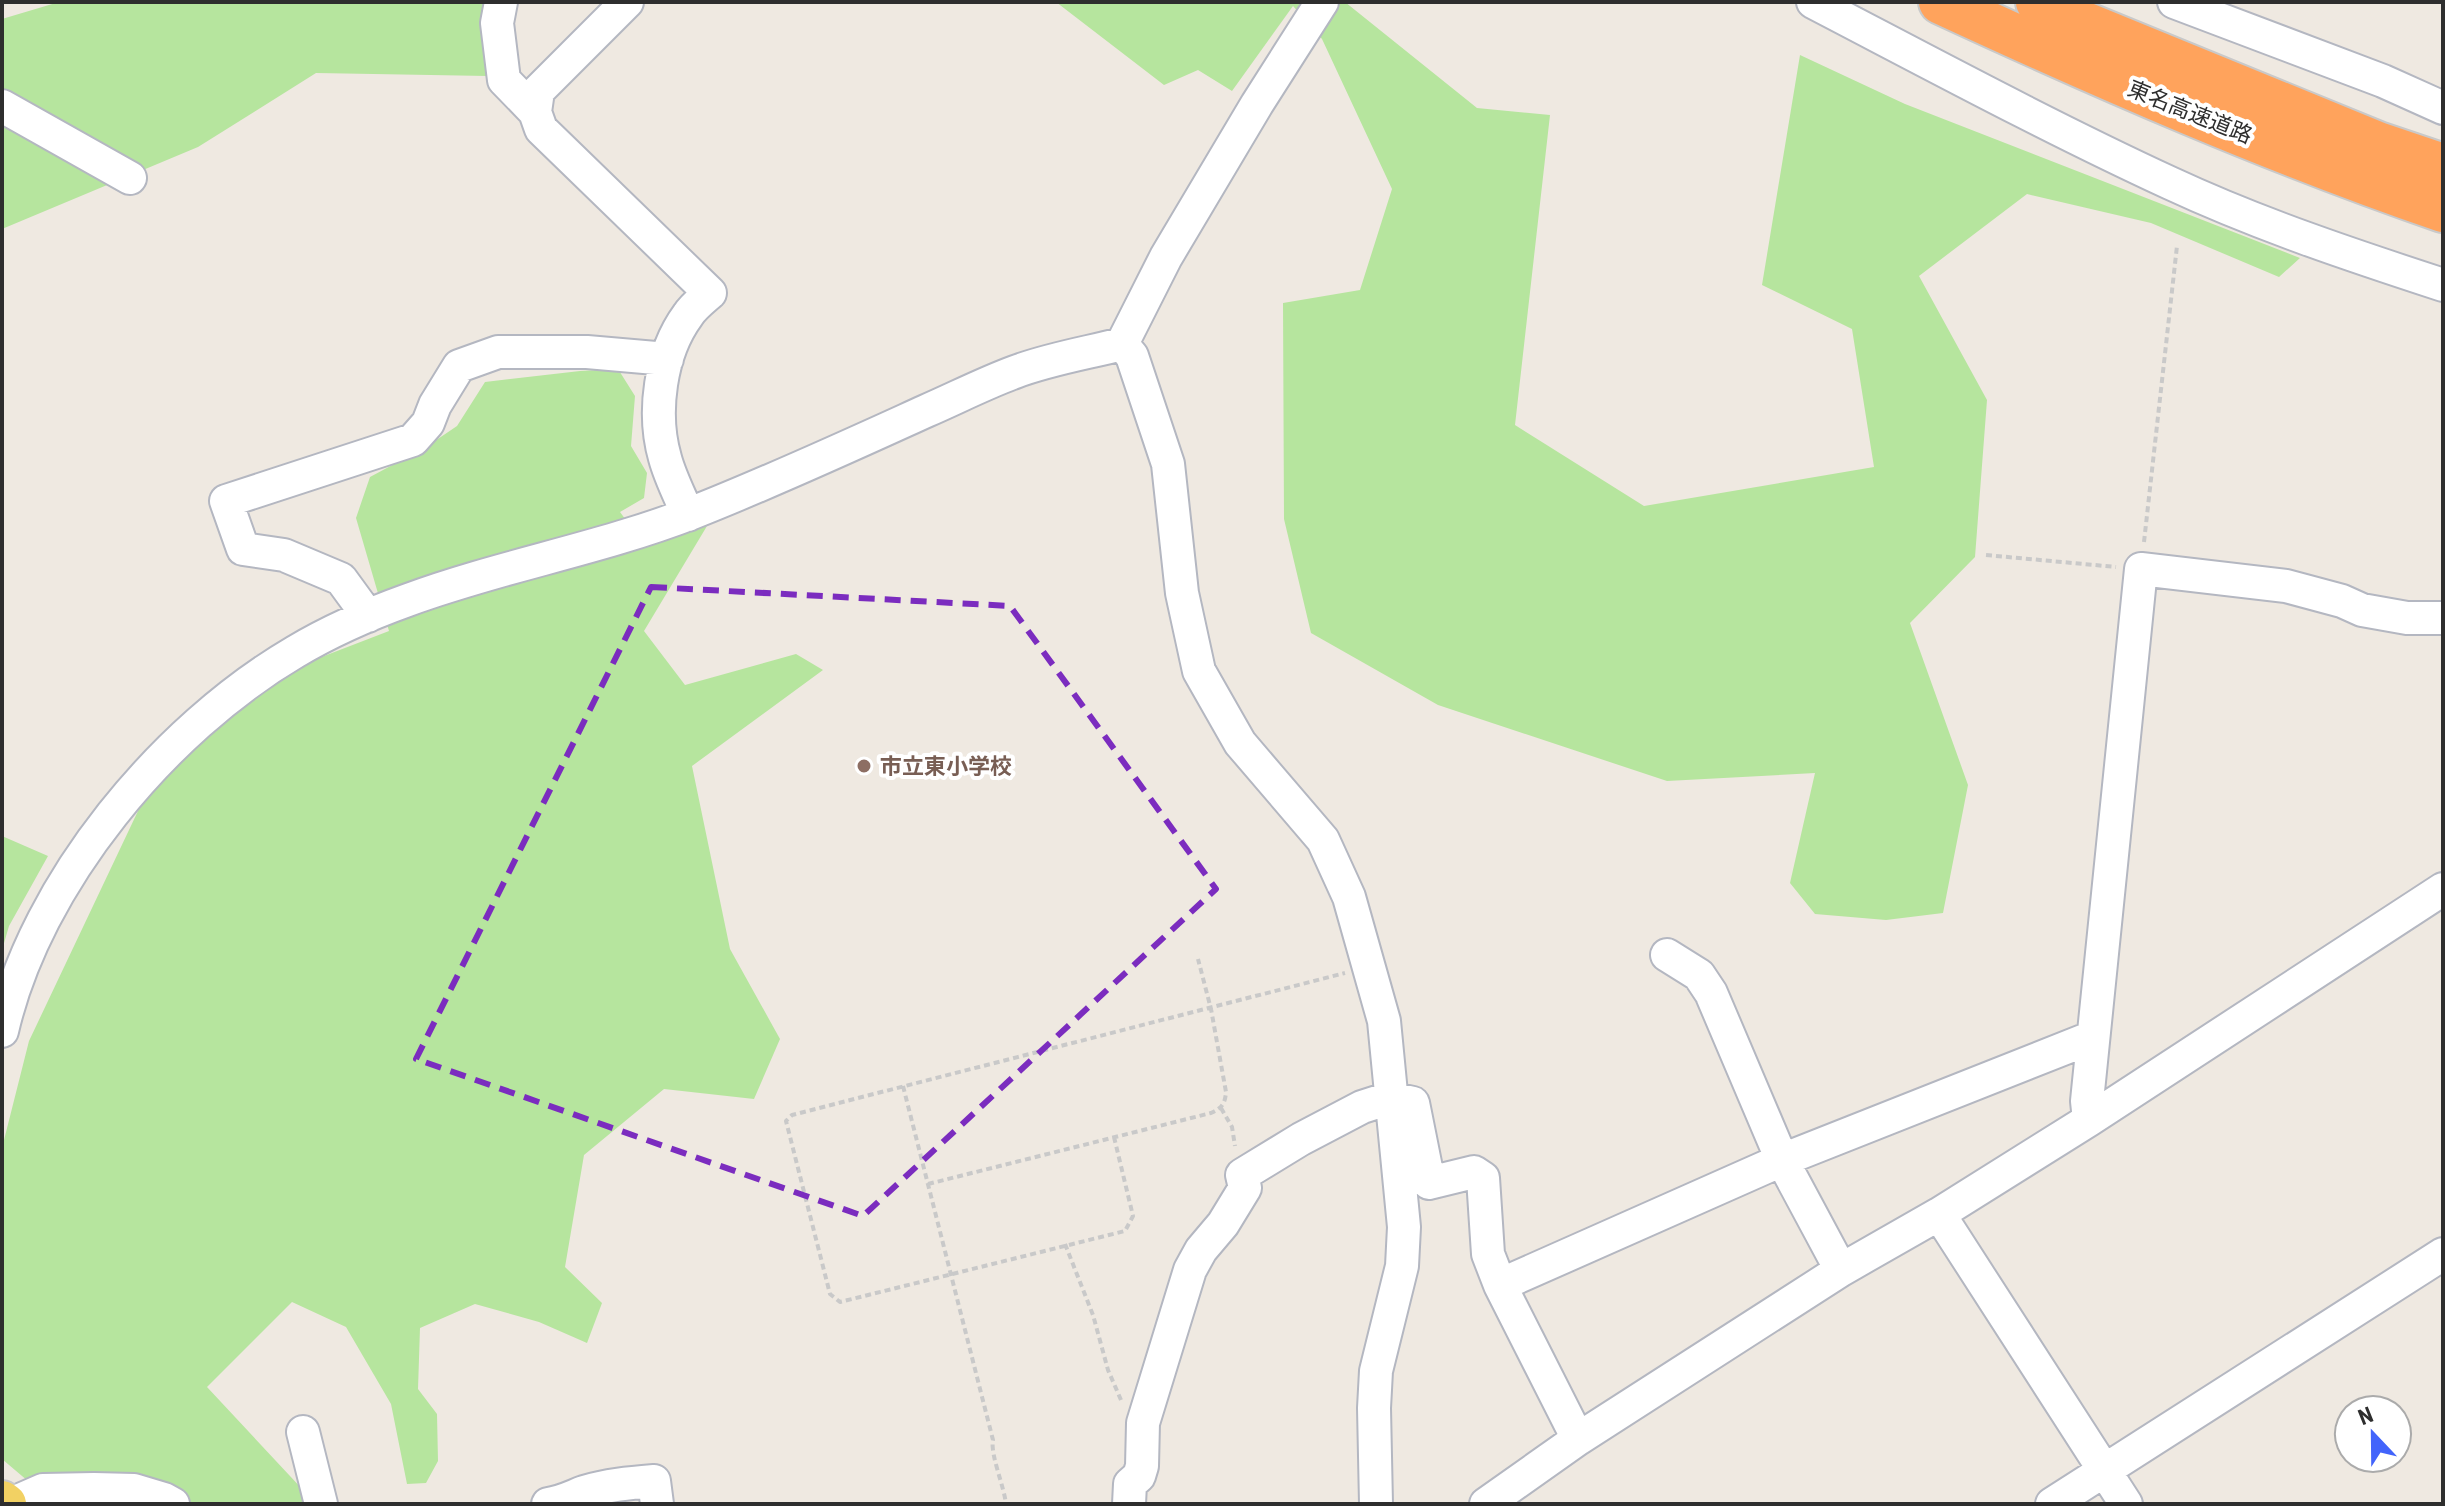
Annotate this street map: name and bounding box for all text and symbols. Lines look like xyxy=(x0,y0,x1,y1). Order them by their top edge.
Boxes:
street label: 東名高速道路 xyxy=(2124,76,2256,148)
place label: 市立東小学校 xyxy=(880,754,1012,779)
marker: 市立東小学校 xyxy=(855,757,873,775)
north arrow xyxy=(2333,1394,2413,1474)
text: N xyxy=(2355,1402,2377,1430)

